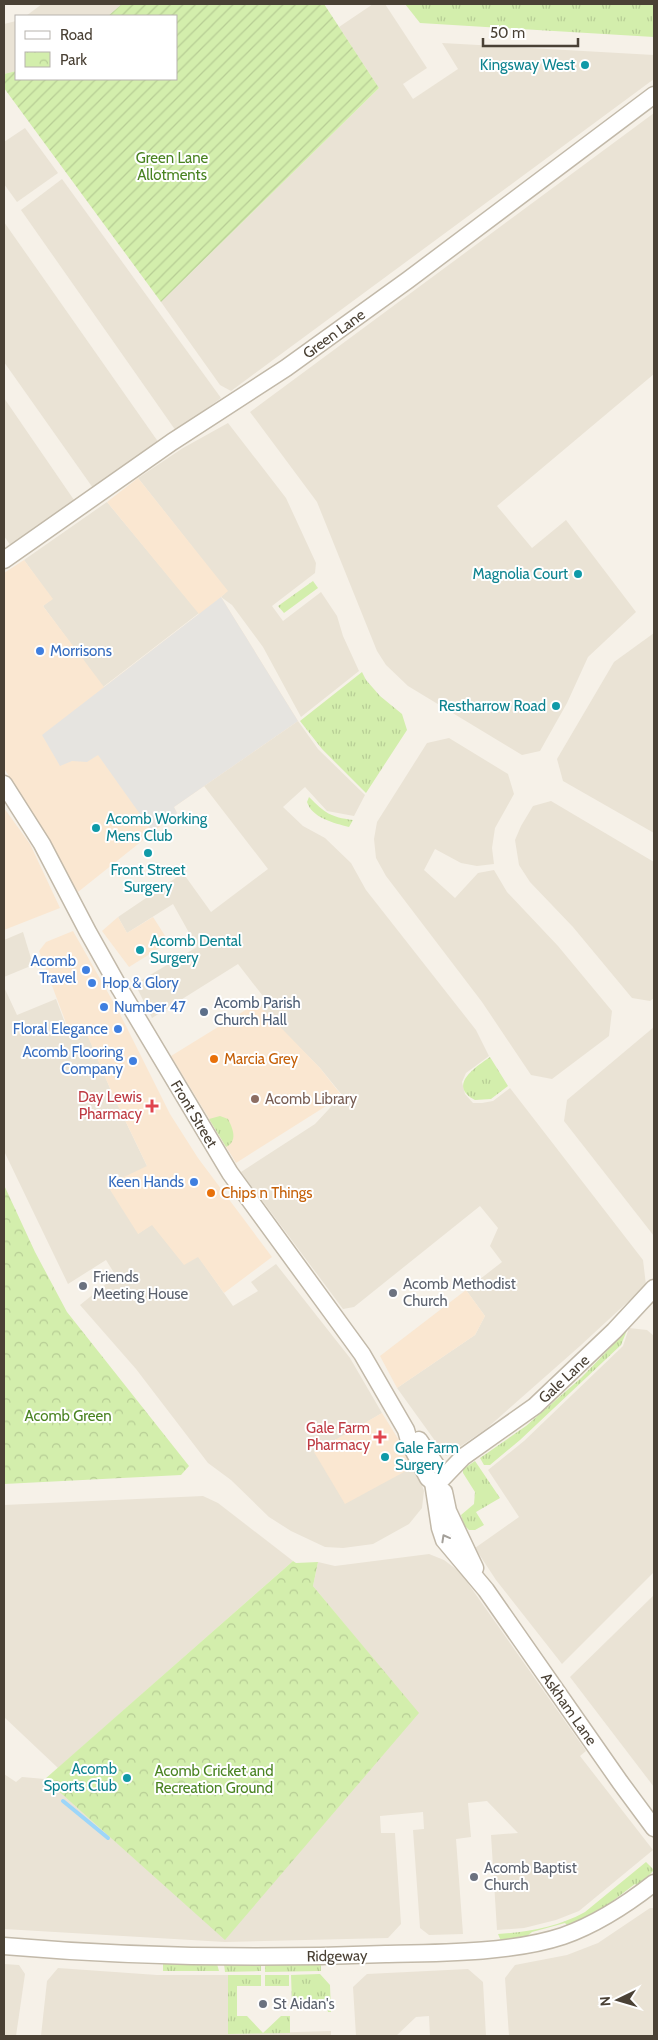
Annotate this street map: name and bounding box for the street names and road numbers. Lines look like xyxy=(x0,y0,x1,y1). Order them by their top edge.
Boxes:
street label: Green Lane xyxy=(299,305,369,363)
street label: Front Street xyxy=(167,1077,221,1151)
street label: Gale Lane xyxy=(535,1351,593,1407)
street label: Askham Lane xyxy=(537,1669,601,1749)
street label: Ridgeway xyxy=(306,1946,368,1966)

